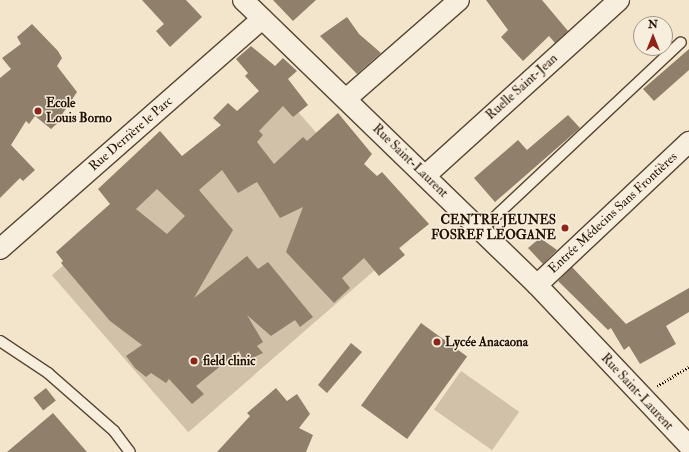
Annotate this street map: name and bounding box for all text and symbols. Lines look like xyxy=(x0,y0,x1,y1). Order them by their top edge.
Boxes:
north arrow xyxy=(633,16,673,56)
text: N xyxy=(648,18,658,31)
street label: Ruelle Saint-Jean xyxy=(483,51,561,123)
street label: Rue Derrière le Parc xyxy=(86,93,176,175)
place label: Ecole Louis Borno xyxy=(46,96,112,127)
marker: Ecole Louis Borno xyxy=(33,106,43,116)
street label: Rue Saint-Laurent xyxy=(369,121,451,201)
street label: Entrée Médecins Sans Frontières xyxy=(545,149,681,277)
place label: CENTRE JEUNES FOSREF LEOGANE xyxy=(431,213,556,244)
marker: CENTRE JEUNES FOSREF LEOGANE xyxy=(559,222,571,234)
place label: Lycée Anacaona xyxy=(445,334,528,350)
marker: Lycée Anacaona xyxy=(432,337,442,347)
street label: Rue Saint-Laurent xyxy=(598,350,676,434)
place label: field clinic xyxy=(203,353,255,369)
marker: field clinic xyxy=(188,355,200,367)

